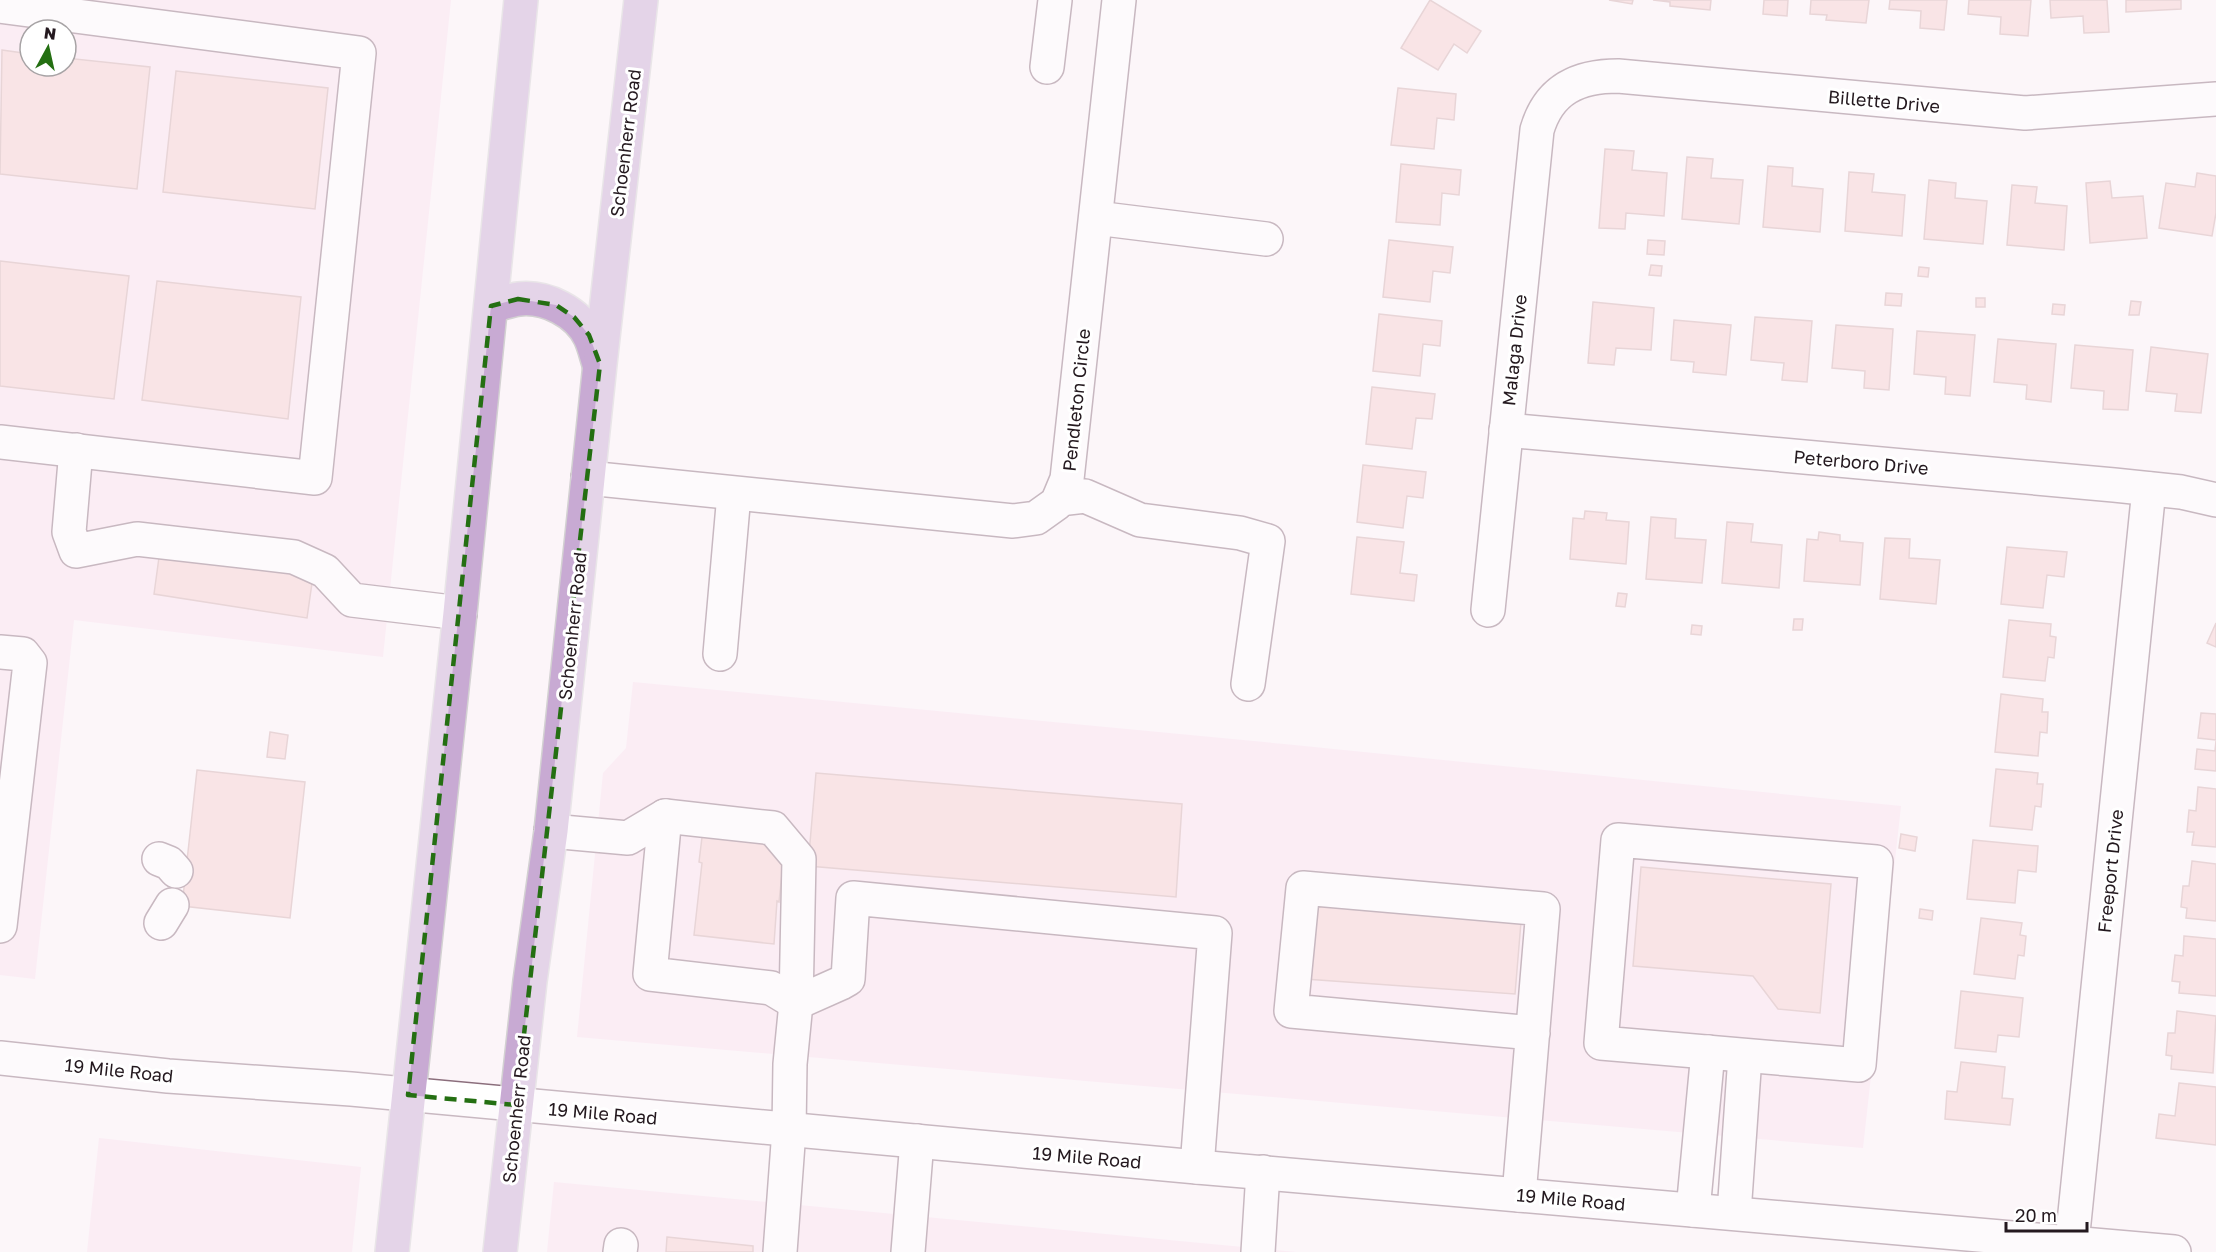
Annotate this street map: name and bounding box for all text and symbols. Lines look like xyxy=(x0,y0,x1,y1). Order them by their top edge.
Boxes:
north arrow xyxy=(18,18,78,78)
text: N xyxy=(43,22,58,44)
street label: Schoenherr Road xyxy=(605,68,645,218)
street label: Billette Drive xyxy=(1827,85,1941,117)
street label: Malaga Drive xyxy=(1497,293,1531,407)
street label: Pendleton Circle xyxy=(1058,327,1094,473)
street label: Peterboro Drive xyxy=(1793,445,1929,479)
street label: Schoenherr Road xyxy=(553,551,591,701)
street label: Freeport Drive xyxy=(2093,808,2127,934)
street label: Schoenherr Road xyxy=(497,1034,535,1184)
street label: 19 Mile Road xyxy=(64,1053,174,1087)
street label: 19 Mile Road xyxy=(548,1097,658,1129)
street label: 19 Mile Road xyxy=(1032,1141,1142,1173)
street label: 19 Mile Road xyxy=(1516,1183,1626,1215)
scale bar xyxy=(2006,1195,2087,1233)
text: 20 m xyxy=(2015,1204,2057,1226)

